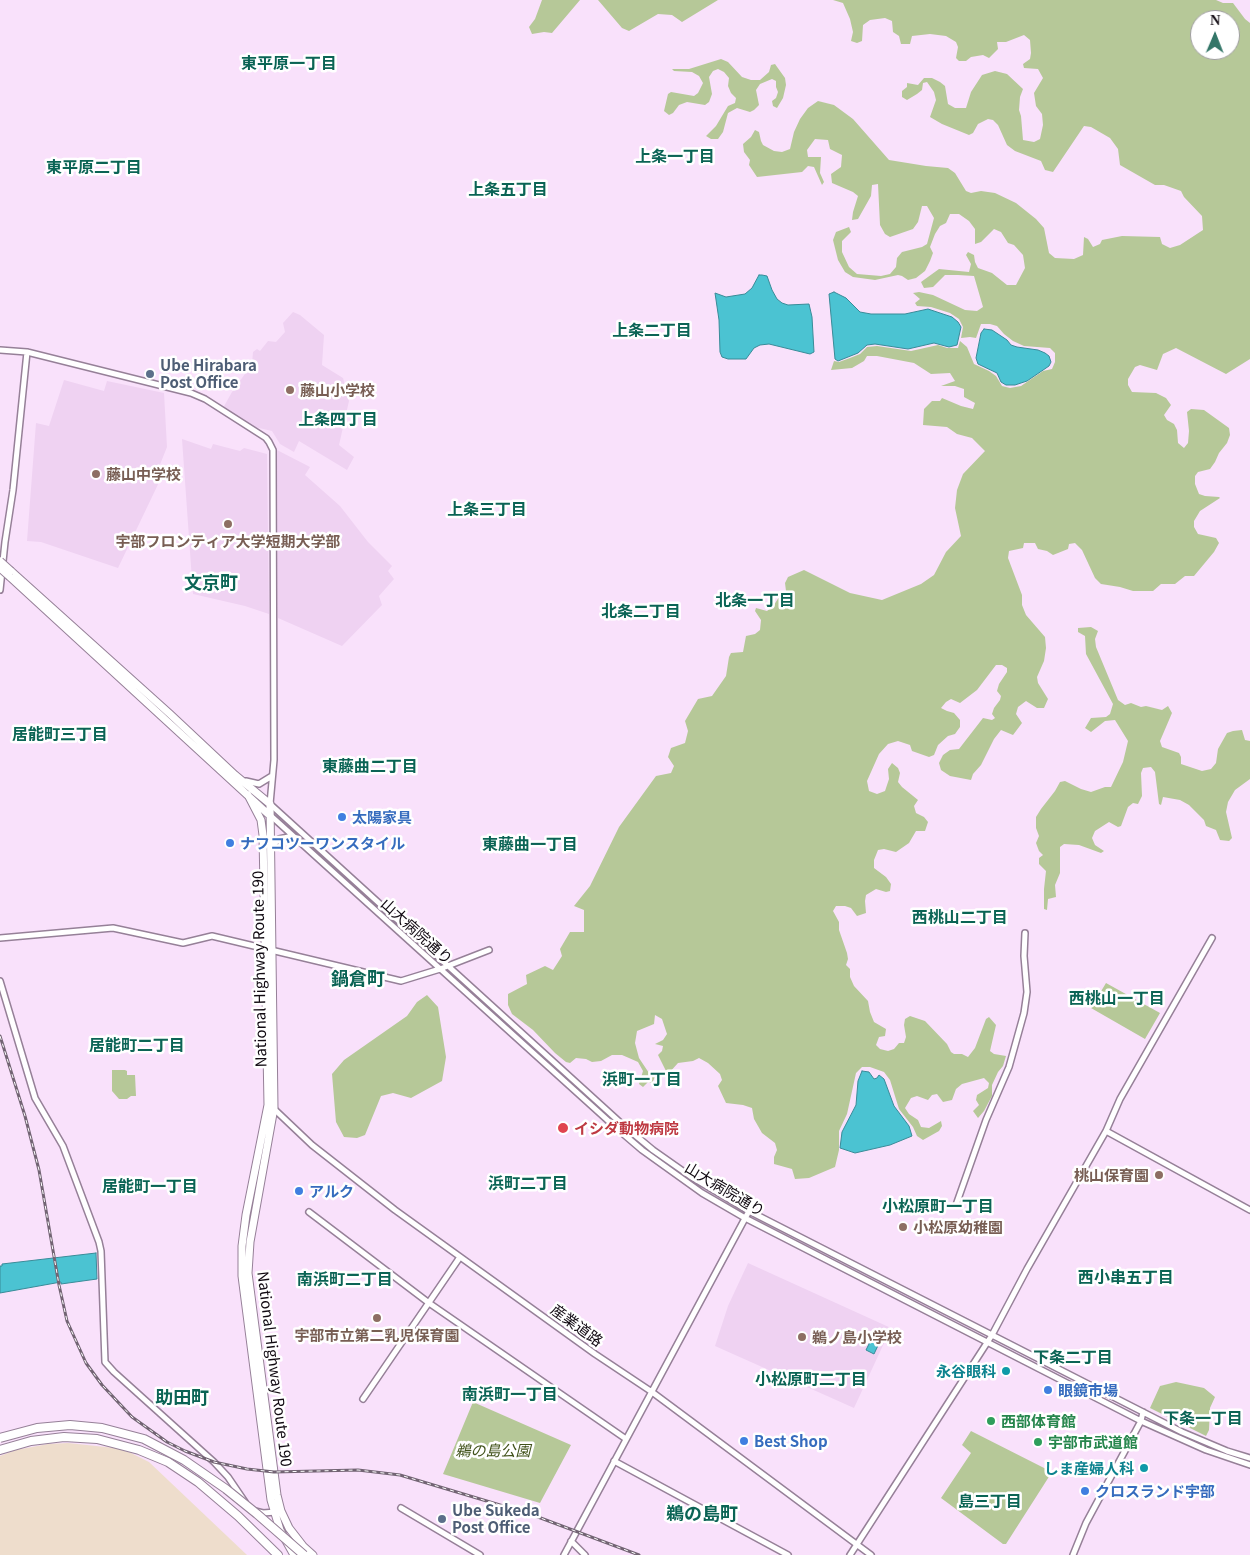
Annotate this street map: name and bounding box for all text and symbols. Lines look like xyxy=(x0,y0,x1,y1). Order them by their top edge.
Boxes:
north arrow xyxy=(1190,10,1240,60)
text: N xyxy=(1210,13,1220,28)
district label: 東平原一丁目 xyxy=(241,53,337,73)
district label: 上条一丁目 xyxy=(635,146,715,166)
district label: 東平原二丁目 xyxy=(46,157,142,177)
district label: 上条五丁目 xyxy=(468,179,548,199)
district label: 上条二丁目 xyxy=(612,320,692,340)
place label: Ube Hirabara Post Office xyxy=(160,356,257,391)
marker: Ube Hirabara Post Office xyxy=(144,368,156,380)
place label: 藤山小学校 xyxy=(300,381,375,399)
marker: 藤山小学校 xyxy=(284,384,296,396)
district label: 上条四丁目 xyxy=(298,409,378,429)
place label: 藤山中学校 xyxy=(106,465,181,483)
marker: 藤山中学校 xyxy=(90,468,102,480)
district label: 上条三丁目 xyxy=(447,499,527,519)
marker: 宇部フロンティア大学短期大学部 xyxy=(222,518,234,530)
place label: 宇部フロンティア大学短期大学部 xyxy=(116,532,340,550)
district label: 文京町 xyxy=(184,571,238,593)
district label: 北条一丁目 xyxy=(715,590,795,610)
district label: 北条二丁目 xyxy=(601,601,681,621)
district label: 居能町三丁目 xyxy=(12,724,108,744)
district label: 東藤曲二丁目 xyxy=(322,756,418,776)
place label: 太陽家具 xyxy=(352,808,412,826)
marker: 太陽家具 xyxy=(336,811,348,823)
place label: ナフコツーワンスタイル xyxy=(240,834,405,852)
district label: 東藤曲一丁目 xyxy=(482,834,578,854)
marker: ナフコツーワンスタイル xyxy=(224,837,236,849)
street label: National Highway Route 190 xyxy=(248,871,270,1067)
street label: 山大病院通り xyxy=(378,894,456,968)
district label: 西桃山二丁目 xyxy=(912,907,1008,927)
district label: 鍋倉町 xyxy=(331,967,385,989)
district label: 西桃山一丁目 xyxy=(1069,988,1165,1008)
district label: 居能町二丁目 xyxy=(89,1035,185,1055)
district label: 浜町一丁目 xyxy=(602,1069,682,1089)
place label: イシダ動物病院 xyxy=(574,1119,679,1137)
marker: イシダ動物病院 xyxy=(556,1121,570,1135)
street label: 山大病院通り xyxy=(682,1158,768,1220)
place label: 桃山保育園 xyxy=(1074,1166,1149,1184)
marker: 桃山保育園 xyxy=(1153,1169,1165,1181)
district label: 浜町二丁目 xyxy=(488,1173,568,1193)
district label: 居能町一丁目 xyxy=(102,1176,198,1196)
place label: アルク xyxy=(309,1182,354,1200)
marker: アルク xyxy=(293,1185,305,1197)
district label: 小松原町一丁目 xyxy=(882,1196,994,1216)
place label: 小松原幼稚園 xyxy=(913,1218,1003,1236)
marker: 小松原幼稚園 xyxy=(897,1221,909,1233)
district label: 西小串五丁目 xyxy=(1078,1267,1174,1287)
district label: 南浜町二丁目 xyxy=(297,1269,393,1289)
street label: National Highway Route 190 xyxy=(254,1270,296,1468)
street label: 産業道路 xyxy=(547,1300,607,1350)
marker: 宇部市立第二乳児保育園 xyxy=(371,1312,383,1324)
place label: 宇部市立第二乳児保育園 xyxy=(295,1326,459,1344)
place label: 鵜ノ島小学校 xyxy=(812,1328,902,1346)
marker: 鵜ノ島小学校 xyxy=(796,1331,808,1343)
district label: 下条二丁目 xyxy=(1033,1347,1113,1367)
place label: 永谷眼科 xyxy=(936,1362,996,1380)
marker: 永谷眼科 xyxy=(1000,1365,1012,1377)
district label: 小松原町二丁目 xyxy=(755,1369,867,1389)
place label: 眼鏡市場 xyxy=(1058,1381,1118,1399)
district label: 南浜町一丁目 xyxy=(462,1384,558,1404)
marker: 眼鏡市場 xyxy=(1042,1384,1054,1396)
district label: 助田町 xyxy=(155,1386,209,1408)
district label: 下条一丁目 xyxy=(1163,1408,1243,1428)
place label: 西部体育館 xyxy=(1001,1412,1076,1430)
marker: 西部体育館 xyxy=(985,1415,997,1427)
place label: Best Shop xyxy=(754,1432,828,1450)
place label: 宇部市武道館 xyxy=(1048,1433,1138,1451)
marker: Best Shop xyxy=(738,1435,750,1447)
marker: 宇部市武道館 xyxy=(1032,1436,1044,1448)
park label: 鵜の島公園 xyxy=(456,1441,530,1459)
place label: しま産婦人科 xyxy=(1044,1459,1134,1477)
marker: しま産婦人科 xyxy=(1138,1462,1150,1474)
place label: クロスランド宇部 xyxy=(1095,1482,1215,1500)
marker: クロスランド宇部 xyxy=(1079,1485,1091,1497)
district label: 島三丁目 xyxy=(958,1491,1022,1511)
place label: Ube Sukeda Post Office xyxy=(452,1501,540,1536)
district label: 鵜の島町 xyxy=(666,1502,738,1524)
marker: Ube Sukeda Post Office xyxy=(436,1513,448,1525)

